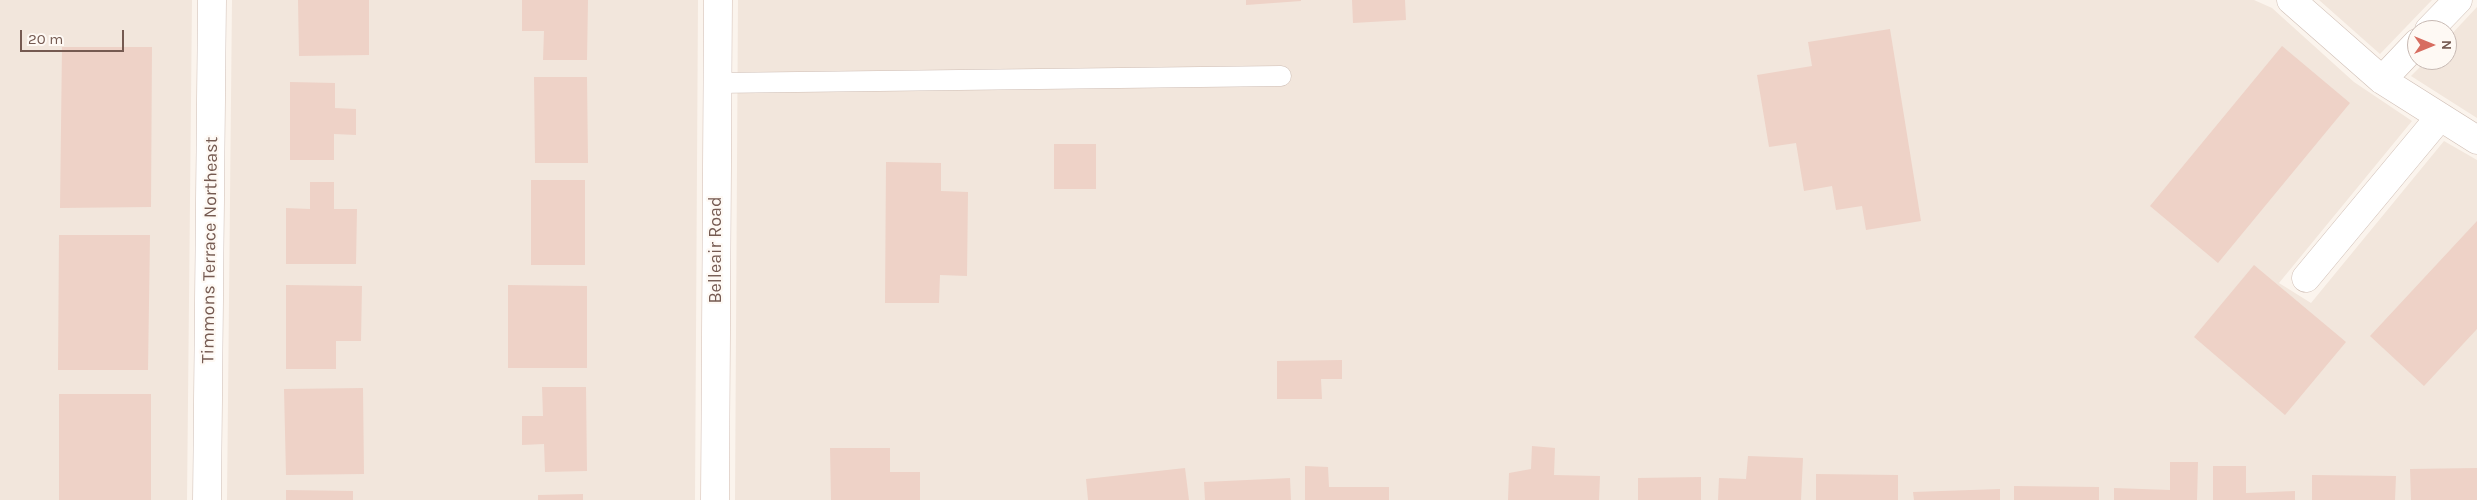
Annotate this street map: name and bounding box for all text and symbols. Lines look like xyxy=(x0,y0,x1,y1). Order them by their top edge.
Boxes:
scale bar xyxy=(22,20,126,52)
north arrow xyxy=(2407,20,2457,70)
text: 20 m xyxy=(28,30,63,48)
text: N xyxy=(2438,40,2455,50)
street label: Timmons Terrace Northeast xyxy=(197,136,223,364)
street label: Belleair Road xyxy=(705,196,727,304)

